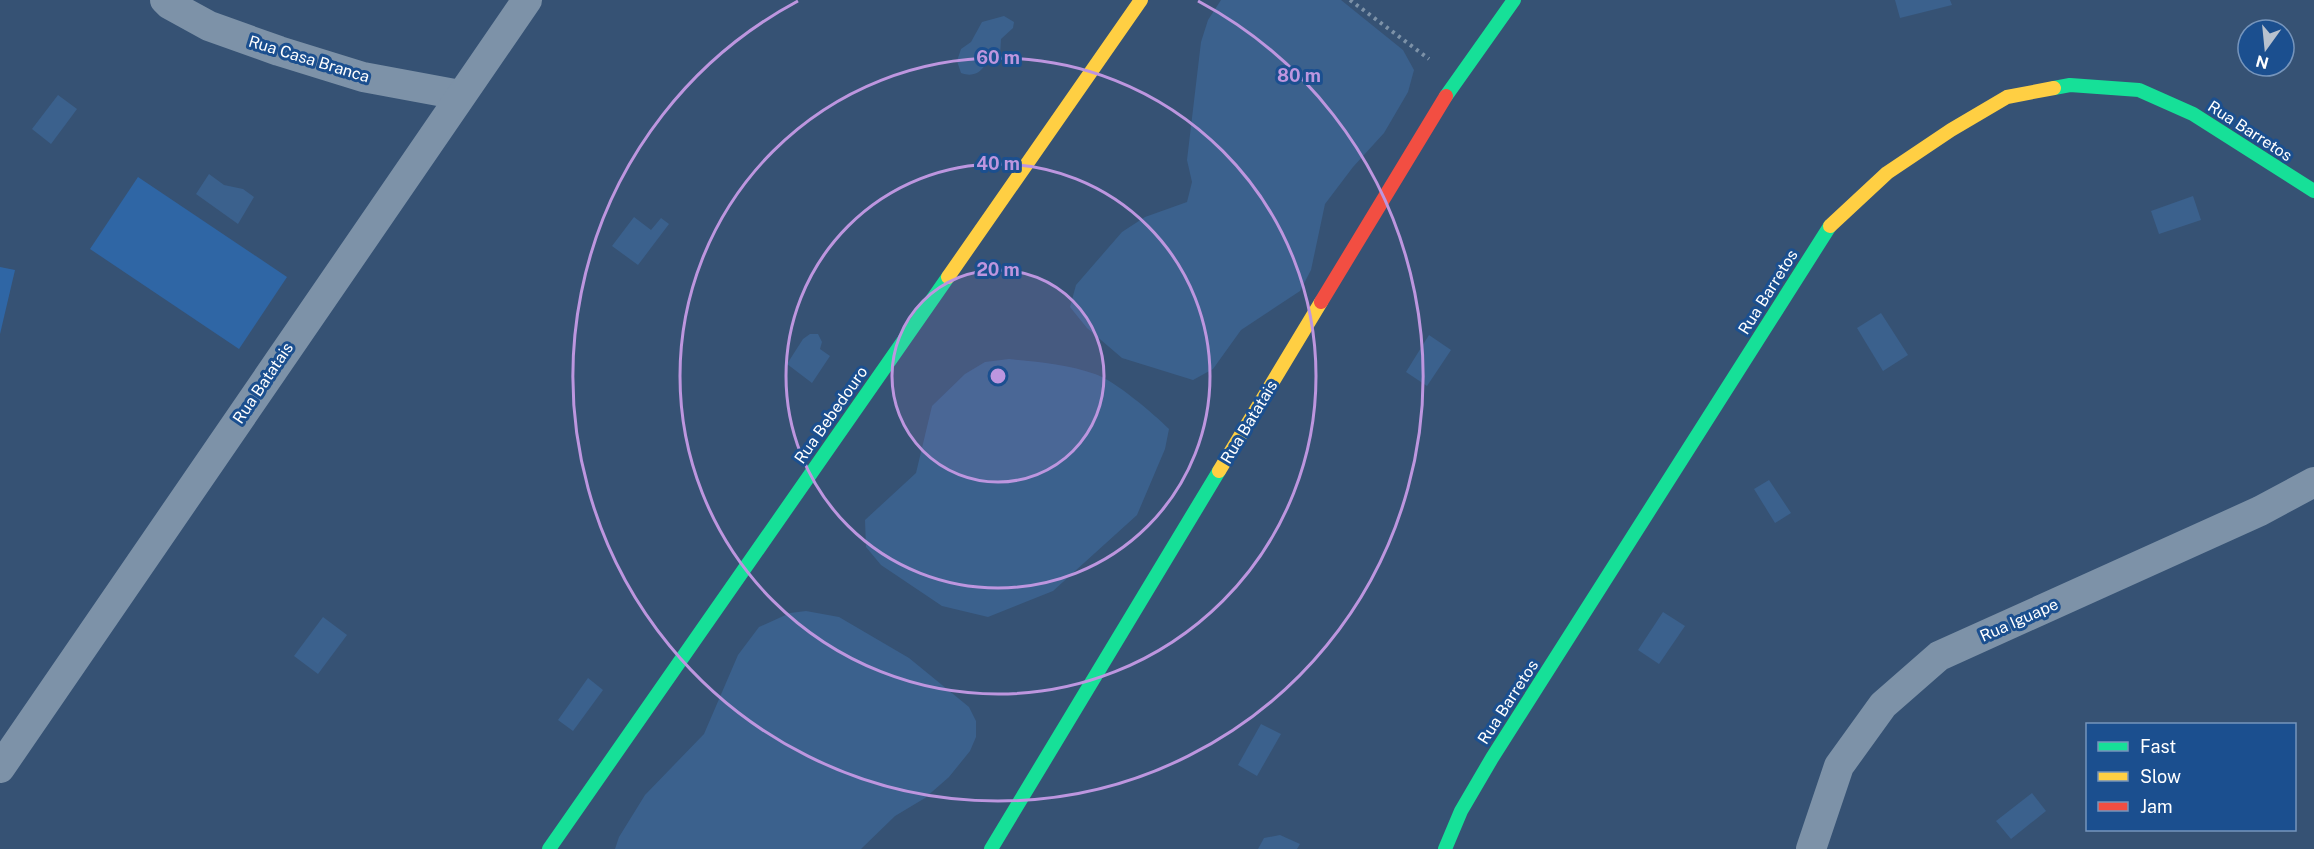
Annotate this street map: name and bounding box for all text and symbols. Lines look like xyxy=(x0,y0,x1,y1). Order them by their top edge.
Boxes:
north arrow xyxy=(2236,18,2296,78)
street label: Rua Casa Branca xyxy=(246,32,372,86)
text: 60 m xyxy=(976,47,1020,68)
text: N xyxy=(2254,51,2271,73)
text: 80 m xyxy=(1277,65,1321,86)
street label: Rua Barretos xyxy=(2204,97,2296,165)
text: 40 m xyxy=(976,153,1020,174)
street label: Rua Barretos xyxy=(1734,246,1802,338)
text: 20 m xyxy=(976,259,1020,280)
street label: Rua Batatais xyxy=(229,339,297,427)
street label: Rua Bebedouro xyxy=(790,363,872,467)
centre of rings xyxy=(988,366,1008,386)
street label: Rua Batatais xyxy=(1217,377,1281,467)
street label: Rua Iguape xyxy=(1977,594,2061,646)
street label: Rua Barretos xyxy=(1474,656,1542,748)
legend xyxy=(2086,723,2296,831)
text: Fast xyxy=(2140,736,2176,757)
text: Slow xyxy=(2140,766,2181,787)
text: Jam xyxy=(2140,796,2173,817)

